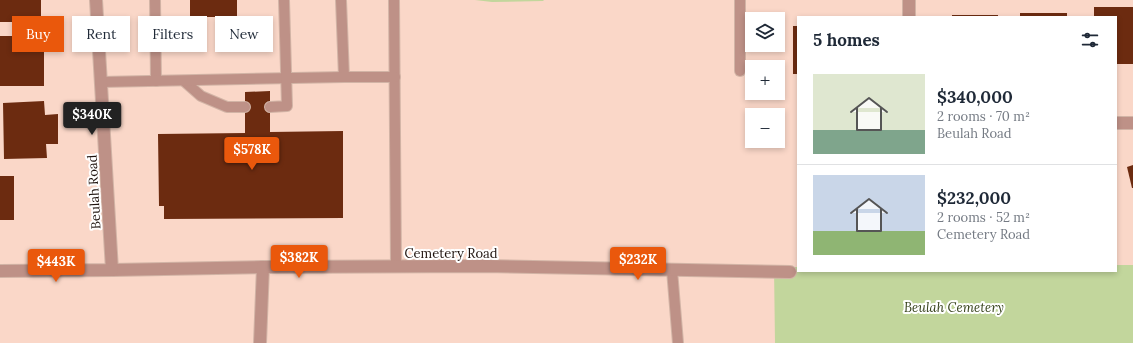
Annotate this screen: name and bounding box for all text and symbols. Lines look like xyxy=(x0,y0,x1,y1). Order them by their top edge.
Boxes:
map controls xyxy=(745,12,785,148)
button: layers xyxy=(745,12,785,52)
chip: Buy xyxy=(12,16,64,52)
chip: Rent xyxy=(72,16,130,52)
chip: Filters xyxy=(138,16,207,52)
chip: New xyxy=(215,16,273,52)
text: 5 homes xyxy=(813,29,880,51)
icon: filters xyxy=(1079,29,1101,51)
button: + xyxy=(745,60,785,100)
text: $340,000 xyxy=(937,86,1013,108)
icon: home xyxy=(845,90,893,138)
pin: $340K xyxy=(64,102,120,136)
text: $340K xyxy=(72,106,112,123)
button: − xyxy=(745,108,785,148)
text: 2 rooms · 70 m² xyxy=(937,108,1030,125)
text: Beulah Road xyxy=(937,125,1012,142)
pin: $578K xyxy=(224,137,280,171)
text: $578K xyxy=(233,141,271,158)
street label: Beulah Road xyxy=(84,154,104,230)
text: $232,000 xyxy=(937,187,1011,209)
icon: home xyxy=(845,191,893,239)
text: 2 rooms · 52 m² xyxy=(937,209,1030,226)
text: Cemetery Road xyxy=(937,226,1030,243)
pin: $382K xyxy=(271,245,327,279)
street label: Cemetery Road xyxy=(404,245,498,262)
pin: $232K xyxy=(610,247,666,281)
pin: $443K xyxy=(28,249,84,283)
text: $382K xyxy=(280,249,318,266)
text: $232K xyxy=(619,251,657,268)
text: $443K xyxy=(37,253,75,270)
park label: Beulah Cemetery xyxy=(904,299,1004,316)

